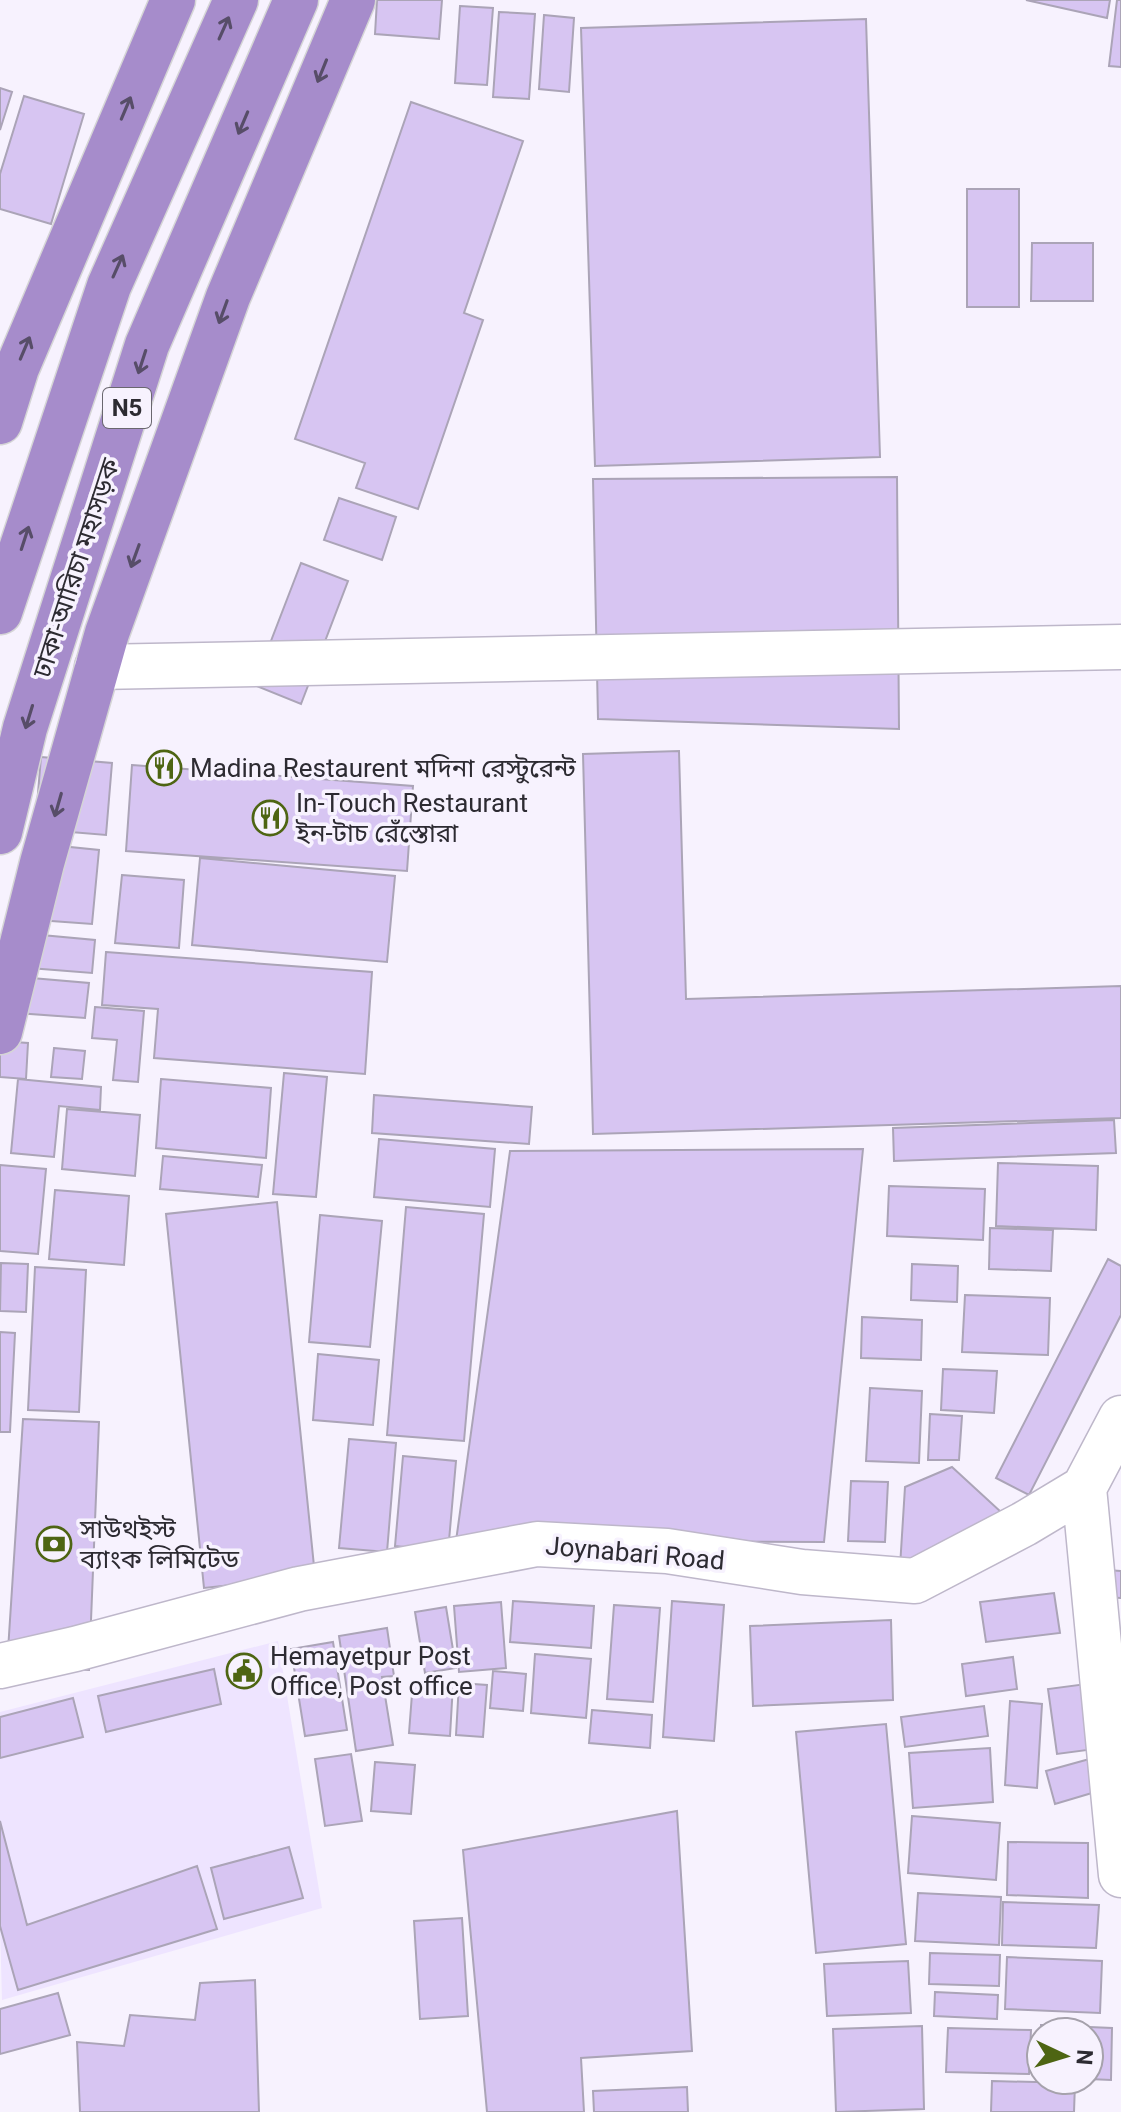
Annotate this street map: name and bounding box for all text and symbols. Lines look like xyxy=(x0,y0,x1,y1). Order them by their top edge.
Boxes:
one-way arrow xyxy=(217,16,232,41)
one-way arrow xyxy=(313,58,328,83)
one-way arrow xyxy=(119,97,134,121)
one-way arrow xyxy=(234,110,249,135)
one-way arrow xyxy=(111,254,126,278)
one-way arrow xyxy=(215,299,229,324)
one-way arrow xyxy=(19,336,34,361)
one-way arrow xyxy=(133,350,148,375)
road number: N5 xyxy=(103,388,151,428)
street label: ঢাকা-আরিচা মহাসড়ক xyxy=(26,454,126,682)
one-way arrow xyxy=(18,526,33,551)
one-way arrow xyxy=(126,543,141,568)
one-way arrow xyxy=(20,704,35,729)
restaurant icon: Madina Restaurent মদিনা রেস্টুরেন্ট xyxy=(145,749,183,787)
place label: Madina Restaurent মদিনা রেস্টুরেন্ট xyxy=(190,753,576,784)
place label: In-Touch Restaurant ইন-টাচ রেঁস্তোরা xyxy=(295,788,528,848)
one-way arrow xyxy=(50,791,65,817)
restaurant icon: In-Touch Restaurant ইন-টাচ রেঁস্তোরা xyxy=(251,799,289,837)
place label: সাউথইস্ট ব্যাংক লিমিটেড xyxy=(79,1514,240,1574)
bank icon: সাউথইস্ট ব্যাংক লিমিটেড xyxy=(35,1525,73,1563)
street label: Joynabari Road xyxy=(544,1530,726,1576)
place label: Hemayetpur Post Office, Post office xyxy=(270,1641,473,1701)
public building icon: Hemayetpur Post Office, Post office xyxy=(225,1652,263,1690)
north arrow xyxy=(1025,2016,1105,2096)
text: N xyxy=(1071,2049,1097,2066)

